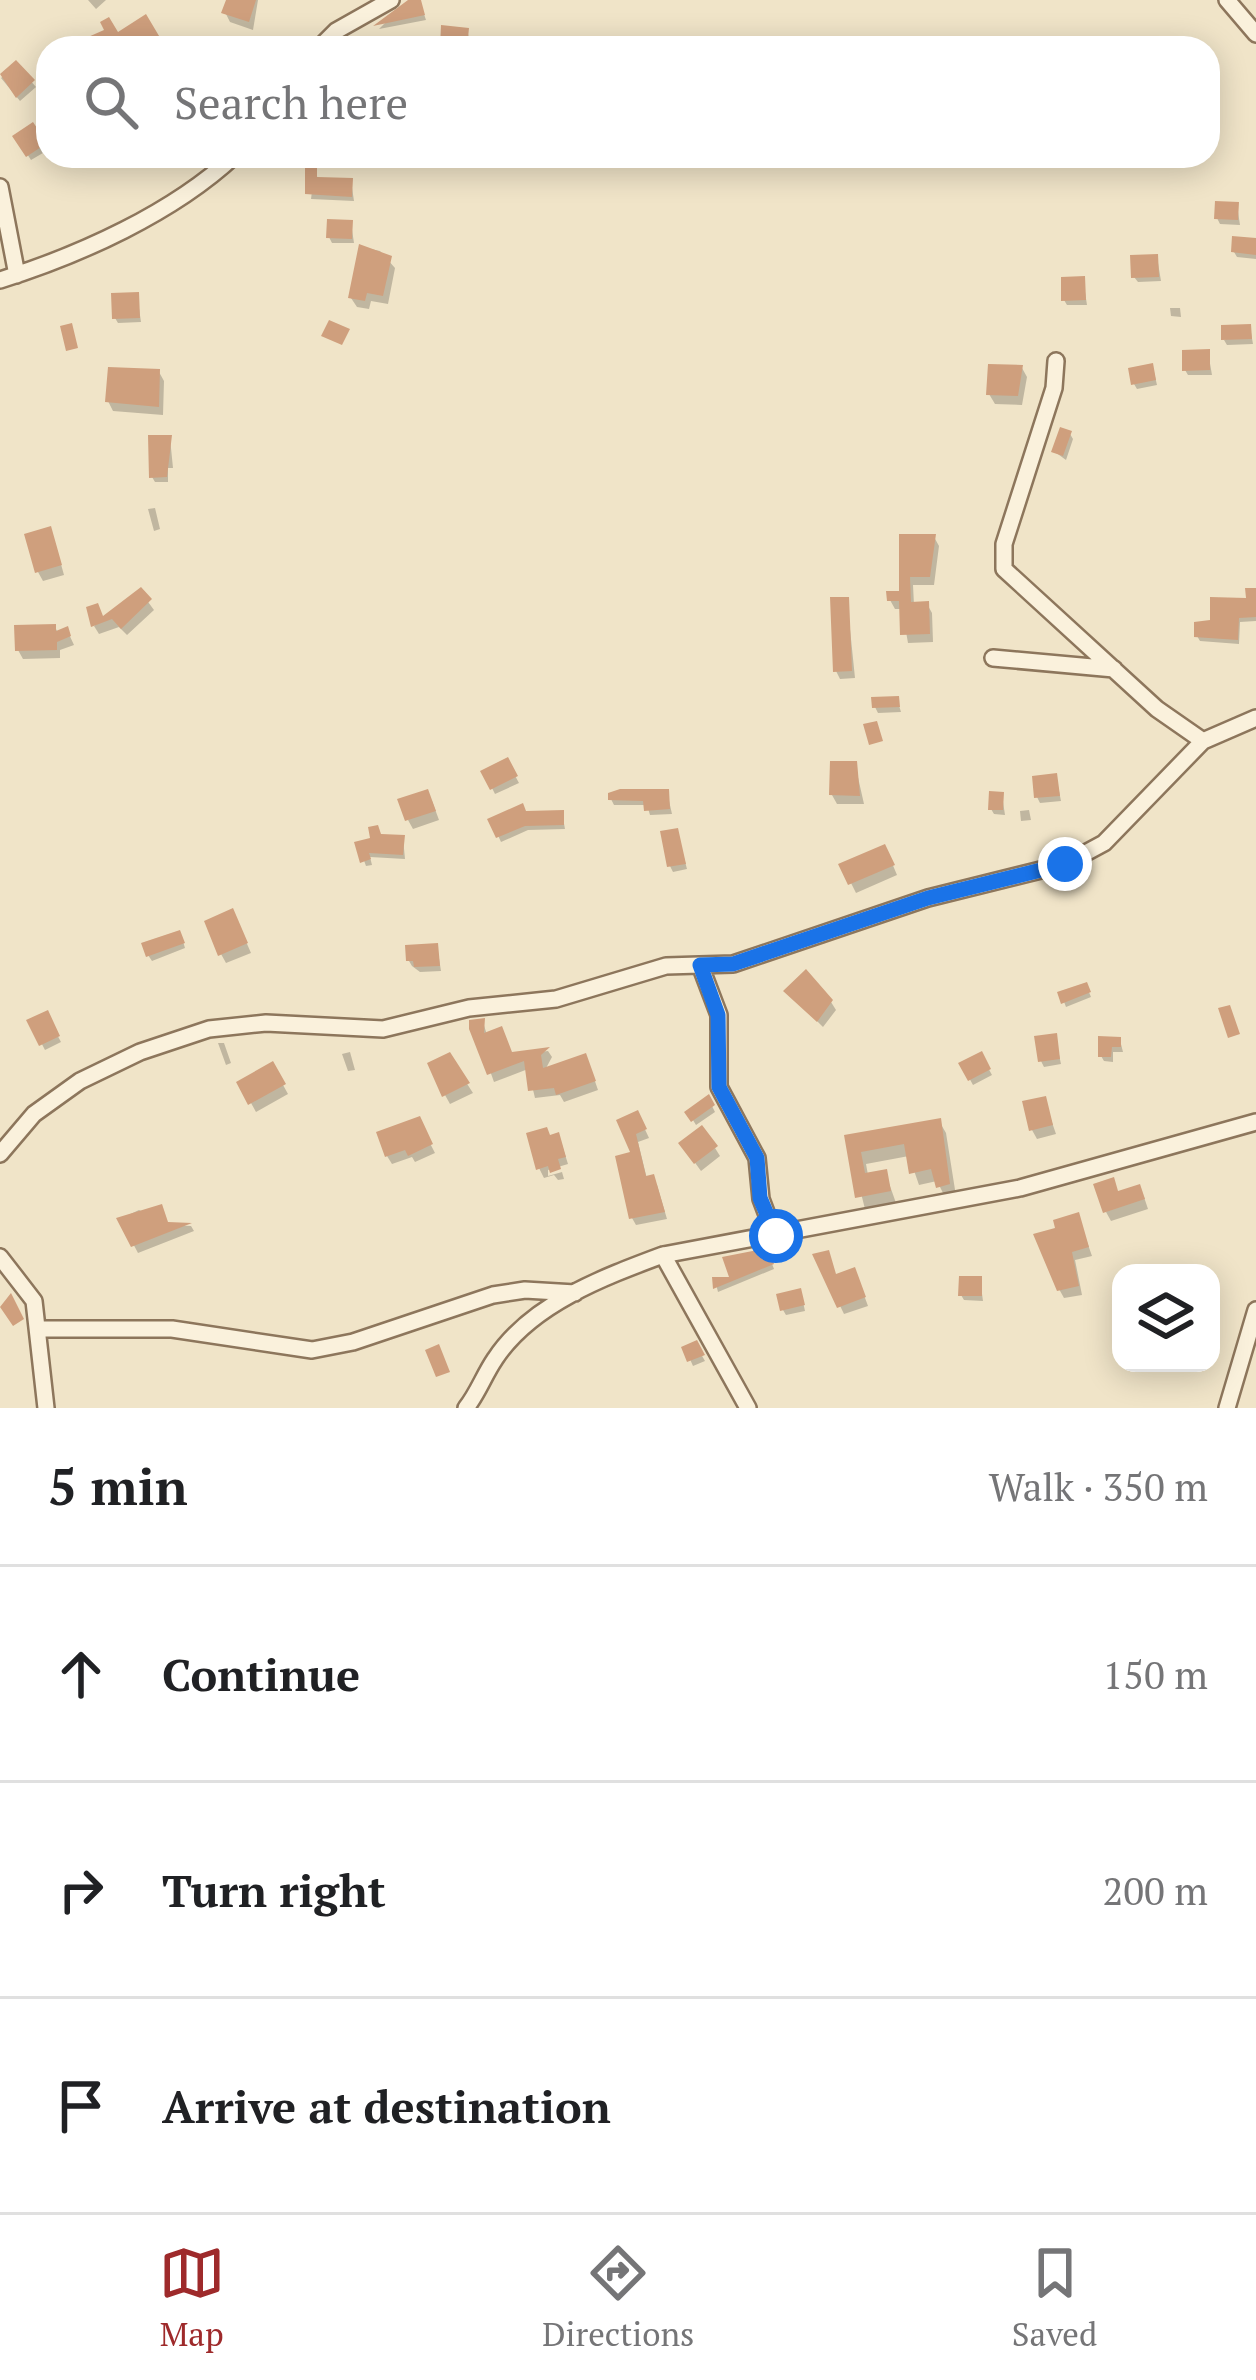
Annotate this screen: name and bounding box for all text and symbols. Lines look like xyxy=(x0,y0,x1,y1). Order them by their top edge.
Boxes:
search box xyxy=(36,36,1220,168)
icon: search xyxy=(78,69,144,135)
text: Search here xyxy=(174,72,408,132)
route end xyxy=(1038,837,1092,891)
route start xyxy=(749,1209,803,1263)
map controls xyxy=(1112,1264,1220,1372)
button: layers xyxy=(1112,1264,1220,1372)
text: 5 min xyxy=(48,1452,188,1520)
text: Walk · 350 m xyxy=(989,1460,1208,1512)
icon: ahead xyxy=(48,1641,114,1707)
text: Continue xyxy=(162,1644,360,1704)
text: 150 m xyxy=(1103,1648,1208,1700)
icon: right xyxy=(48,1857,114,1923)
text: Turn right xyxy=(162,1860,386,1920)
text: 200 m xyxy=(1103,1864,1208,1916)
icon: arrive xyxy=(48,2073,114,2139)
text: Arrive at destination xyxy=(162,2076,611,2136)
tab: Map xyxy=(159,2240,225,2355)
tab: Directions xyxy=(542,2240,694,2355)
tab: Saved xyxy=(1012,2240,1097,2355)

